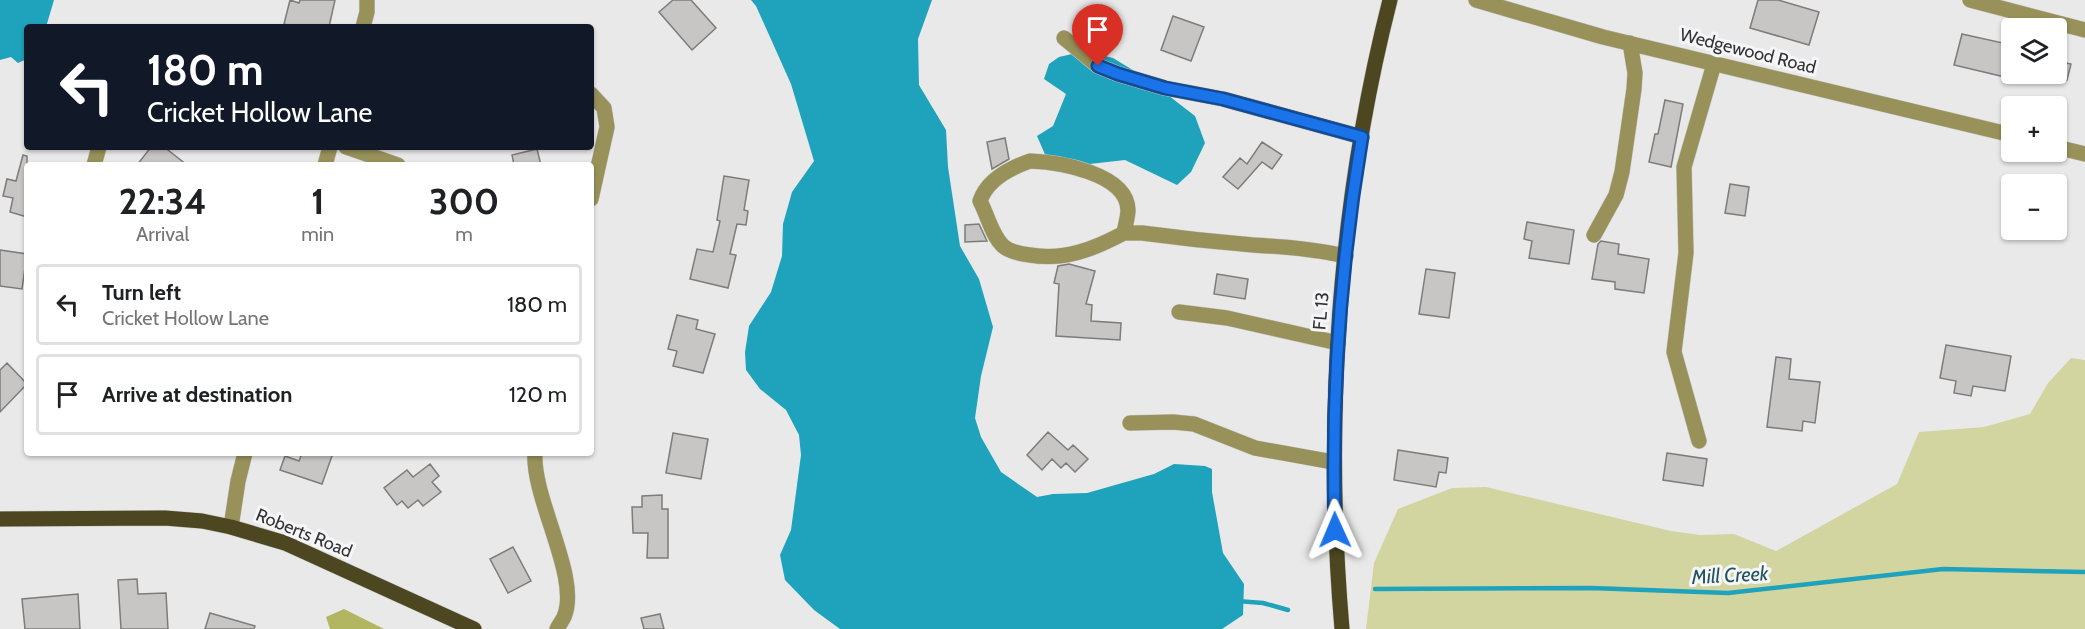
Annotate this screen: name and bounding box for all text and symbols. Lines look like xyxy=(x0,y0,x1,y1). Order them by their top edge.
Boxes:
pin xyxy=(1072,4,1123,66)
icon: arrive xyxy=(1081,13,1114,46)
map controls xyxy=(2001,18,2067,240)
button: layers xyxy=(2001,18,2067,84)
street label: Wedgewood Road xyxy=(1678,23,1818,79)
text: 180 m xyxy=(147,44,263,96)
icon: left xyxy=(48,48,126,126)
text: Cricket Hollow Lane xyxy=(147,96,372,129)
button: + xyxy=(2001,96,2067,162)
button: − xyxy=(2001,174,2067,240)
text: 22:34 xyxy=(119,179,207,223)
text: 1 xyxy=(311,179,324,223)
text: 300 xyxy=(429,179,499,223)
text: Arrival xyxy=(136,222,189,246)
text: min xyxy=(301,222,334,246)
text: m xyxy=(455,222,473,246)
text: Turn left xyxy=(102,279,181,306)
icon: left xyxy=(51,288,84,321)
text: 180 m xyxy=(507,291,567,318)
street label: FL 13 xyxy=(1308,291,1334,331)
text: Cricket Hollow Lane xyxy=(102,306,269,330)
icon: arrive xyxy=(51,378,84,411)
text: Arrive at destination xyxy=(102,381,292,408)
text: 120 m xyxy=(509,381,567,408)
position arrow xyxy=(1303,498,1367,562)
street label: Roberts Road xyxy=(253,504,355,562)
water label: Mill Creek xyxy=(1690,561,1770,589)

